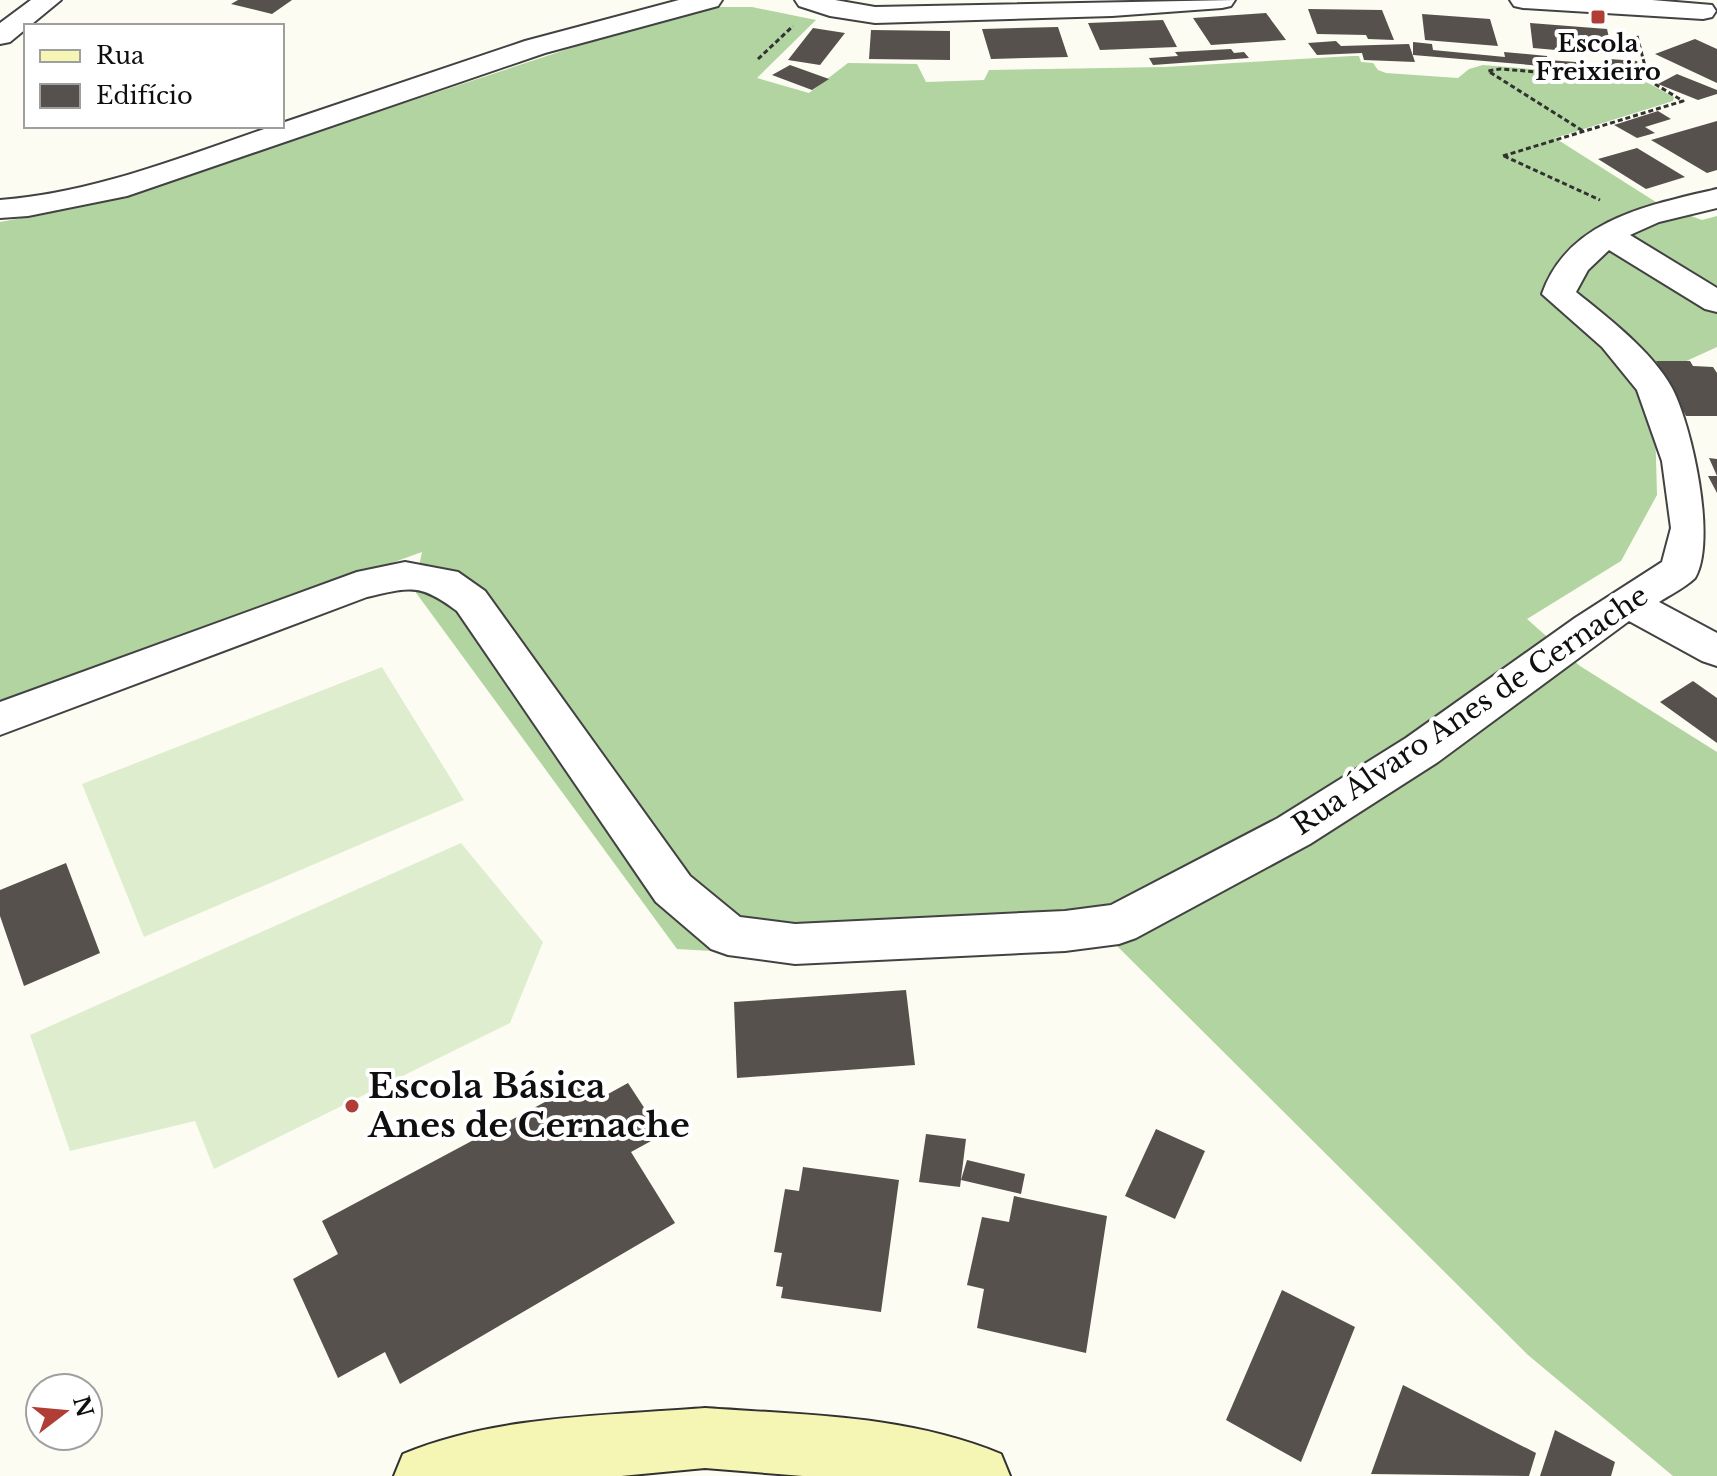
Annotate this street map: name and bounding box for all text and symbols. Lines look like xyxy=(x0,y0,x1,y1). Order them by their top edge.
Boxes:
marker: Escola Freixieiro xyxy=(1589,8,1607,26)
legend xyxy=(24,24,284,128)
place label: Escola Freixieiro xyxy=(1535,29,1661,86)
text: Rua xyxy=(96,41,145,70)
text: Edifício xyxy=(96,81,193,110)
street label: Rua Álvaro Anes de Cernache xyxy=(1286,578,1655,843)
place label: Escola Básica Anes de Cernache xyxy=(367,1065,690,1146)
marker: Escola Básica Anes de Cernache xyxy=(343,1097,361,1115)
north arrow xyxy=(24,1372,104,1452)
text: N xyxy=(67,1393,99,1421)

